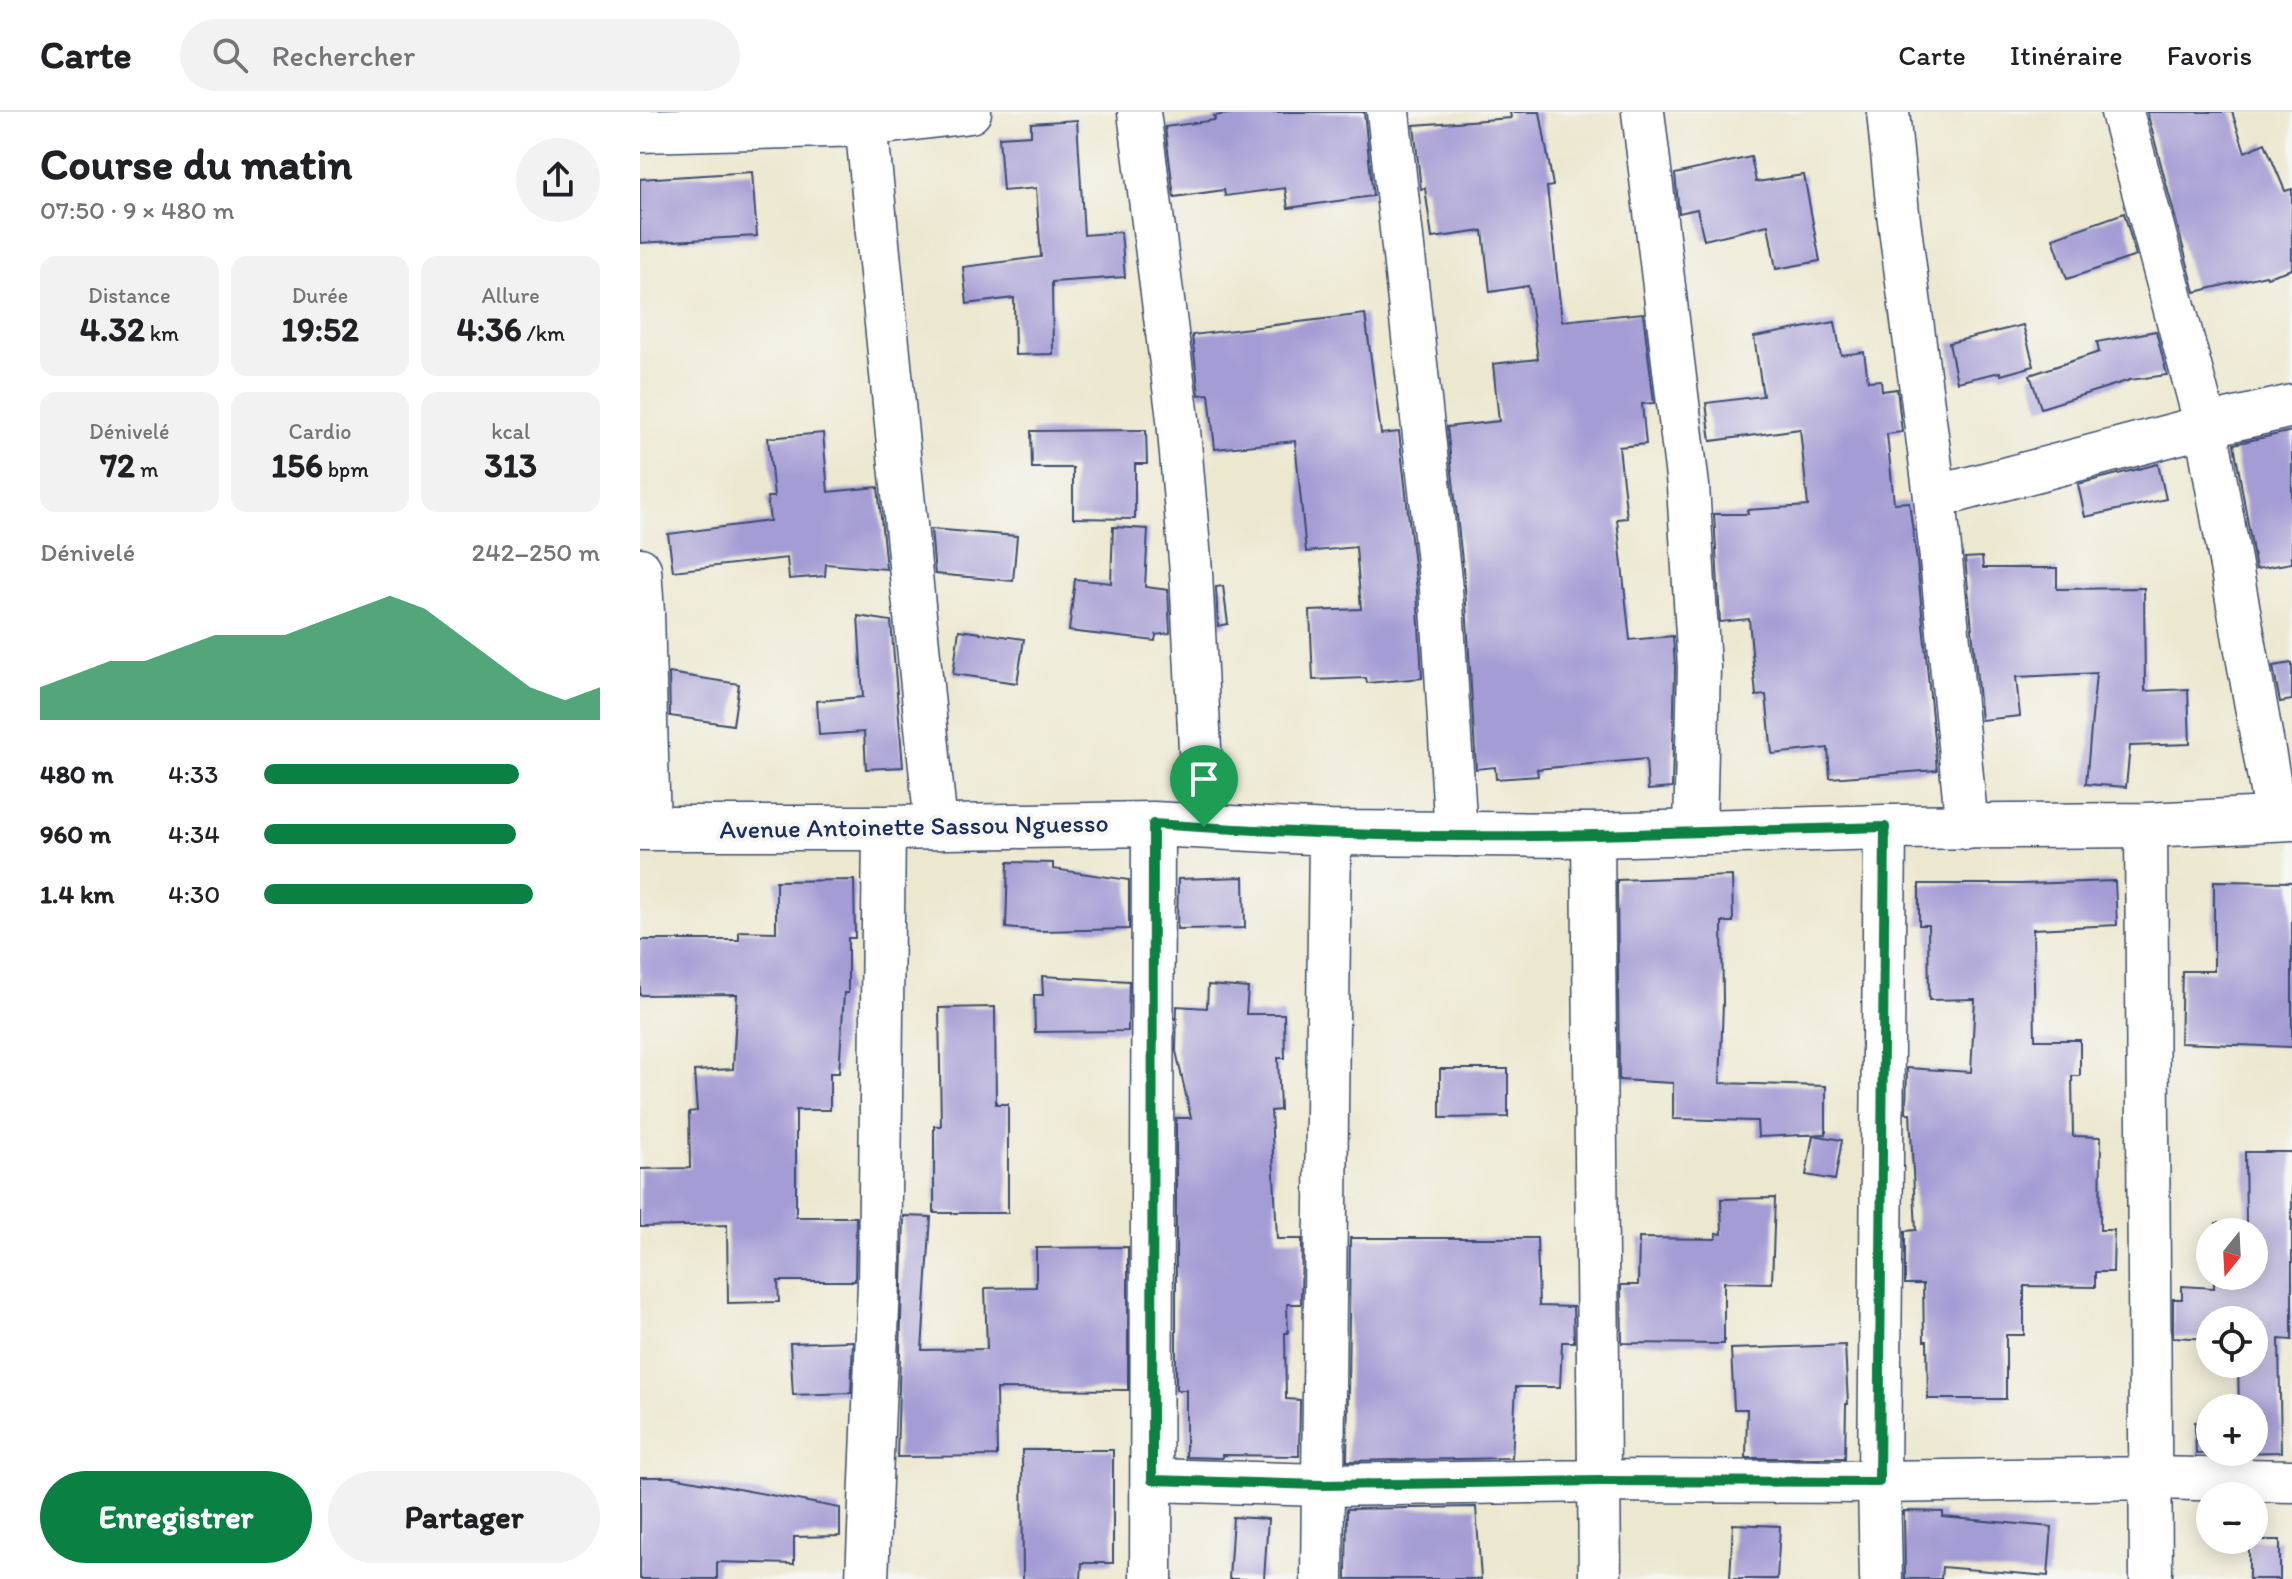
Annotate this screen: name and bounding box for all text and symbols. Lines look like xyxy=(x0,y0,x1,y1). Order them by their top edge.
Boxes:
search box xyxy=(180,19,740,91)
text: Carte xyxy=(40,32,132,78)
icon: search xyxy=(208,33,252,77)
text: Rechercher xyxy=(272,37,415,74)
text: Carte xyxy=(1898,38,1966,72)
text: Itinéraire xyxy=(2010,38,2123,72)
text: Favoris xyxy=(2167,38,2252,72)
text: Course du matin xyxy=(40,137,352,190)
button: share xyxy=(516,138,600,222)
text: 07:50 · 9 × 480 m xyxy=(40,194,235,226)
text: Distance xyxy=(88,282,171,309)
text: Durée xyxy=(292,282,348,309)
text: Allure xyxy=(482,282,540,309)
text: 4.32 xyxy=(80,309,145,350)
text: 19:52 xyxy=(281,309,359,350)
text: 4:36 xyxy=(456,309,522,350)
text: km xyxy=(145,320,179,347)
text: /km xyxy=(522,320,565,347)
text: Dénivelé xyxy=(89,418,170,445)
text: Cardio xyxy=(289,418,351,445)
text: kcal xyxy=(491,418,530,445)
text: 72 xyxy=(100,445,135,486)
text: 156 xyxy=(271,445,323,486)
text: 313 xyxy=(484,445,537,486)
text: m xyxy=(135,456,158,483)
text: bpm xyxy=(323,456,369,483)
text: Dénivelé xyxy=(40,536,135,568)
text: 242–250 m xyxy=(471,536,600,568)
pin xyxy=(1170,745,1238,827)
icon: arrive xyxy=(1182,757,1226,801)
text: 480 m xyxy=(40,758,114,790)
text: 4:33 xyxy=(168,758,218,790)
street label: Avenue Antoinette Sassou Nguesso xyxy=(719,807,1109,845)
text: 960 m xyxy=(40,818,111,850)
text: 4:34 xyxy=(168,818,220,850)
text: 1.4 km xyxy=(40,878,114,910)
text: 4:30 xyxy=(168,878,220,910)
north arrow xyxy=(2196,1218,2268,1290)
map controls xyxy=(2196,1218,2268,1554)
button: locate xyxy=(2196,1306,2268,1378)
button: + xyxy=(2196,1394,2268,1466)
button: Enregistrer xyxy=(40,1471,312,1563)
button: Partager xyxy=(328,1471,600,1563)
button: − xyxy=(2196,1482,2268,1554)

